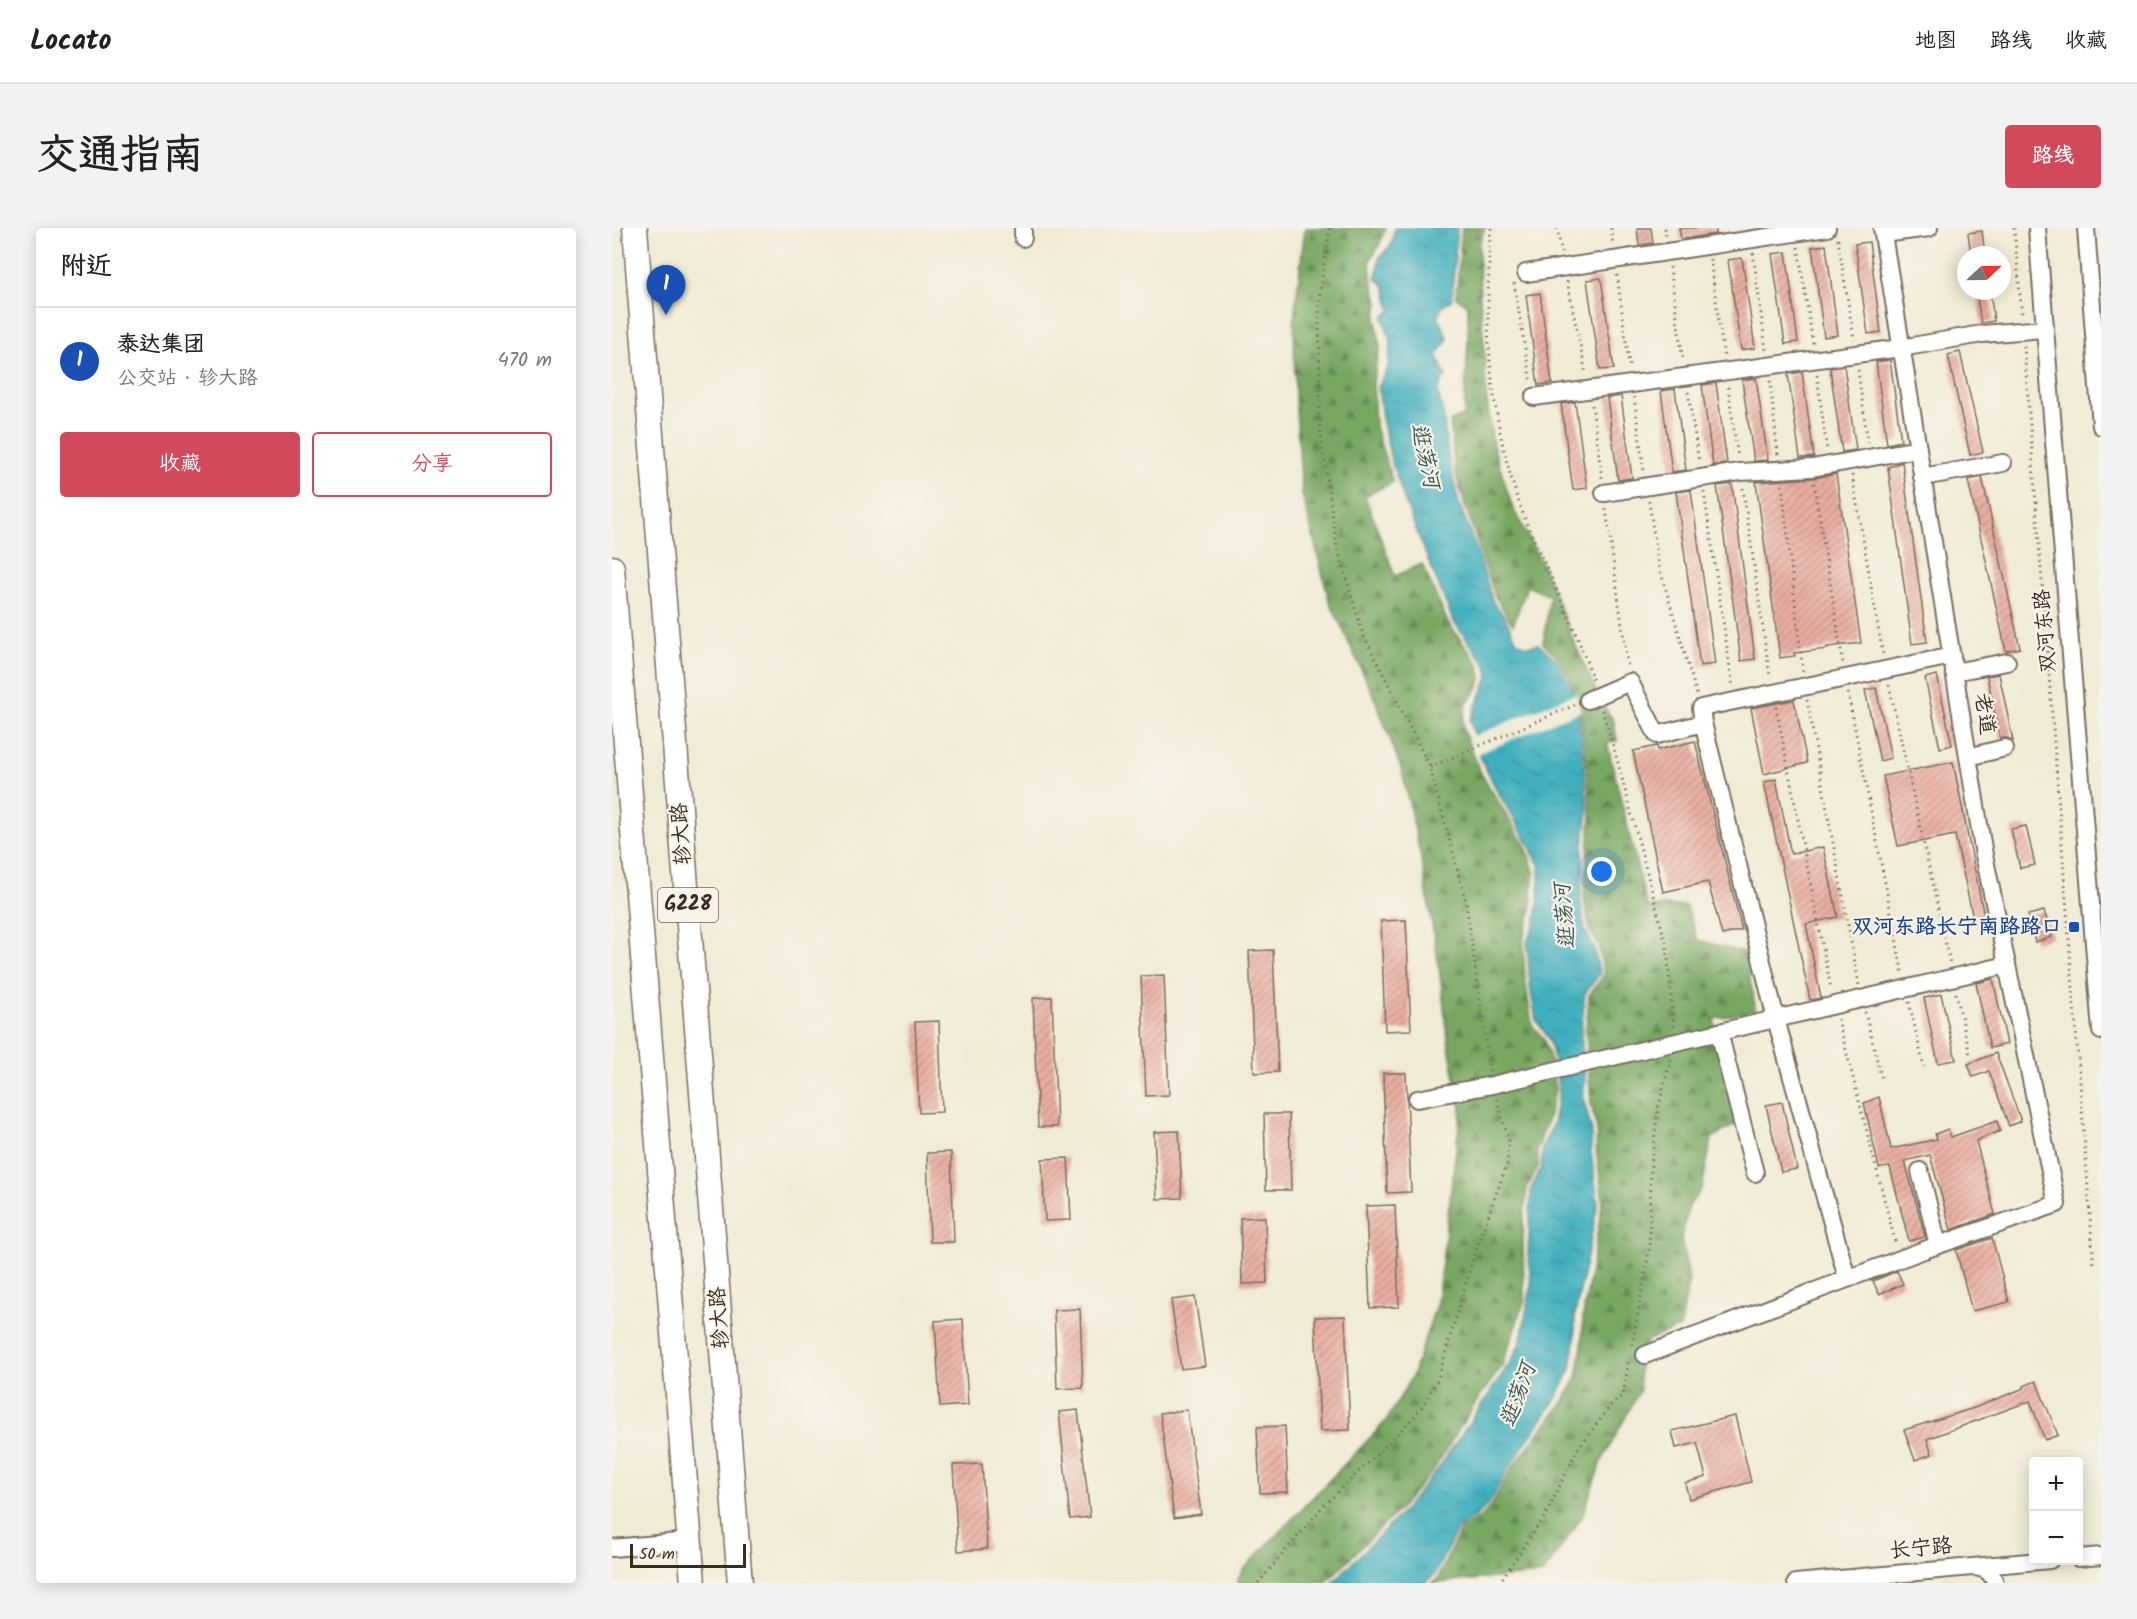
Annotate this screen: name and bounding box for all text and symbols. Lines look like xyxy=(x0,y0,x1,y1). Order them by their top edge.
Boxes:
text: Locato xyxy=(30,19,111,64)
text: 地图 xyxy=(1915,25,1957,58)
text: 路线 xyxy=(1990,25,2032,58)
text: 收藏 xyxy=(2065,25,2107,58)
text: 交通指南 xyxy=(36,123,204,190)
button: 路线 xyxy=(2005,125,2101,188)
text: 附近 xyxy=(60,246,112,288)
north arrow xyxy=(1957,246,2011,300)
pin: 1 xyxy=(646,266,686,315)
text: 泰达集团 xyxy=(117,328,205,363)
text: 1 xyxy=(76,345,83,377)
text: 470 m xyxy=(498,345,552,377)
text: 公交站 · 轸大路 xyxy=(117,363,258,395)
water label: 逛荡河 xyxy=(1400,420,1449,495)
button: 收藏 xyxy=(60,432,300,497)
button: 分享 xyxy=(312,432,552,497)
street label: 双河东路 xyxy=(2026,588,2066,674)
street label: 老道 xyxy=(1964,691,2004,737)
street label: 轸大路 xyxy=(663,801,701,867)
your location xyxy=(1587,857,1616,886)
water label: 逛荡河 xyxy=(1545,879,1586,950)
road number: G228 xyxy=(658,888,718,922)
place label: 双河东路长宁南路路口 xyxy=(1852,911,2062,944)
marker: 双河东路长宁南路路口 xyxy=(2067,920,2081,934)
street label: 轸大路 xyxy=(701,1285,739,1351)
water label: 逛荡河 xyxy=(1491,1355,1548,1432)
map controls xyxy=(2029,1457,2083,1565)
button: + xyxy=(2029,1457,2083,1511)
button: − xyxy=(2029,1511,2083,1565)
street label: 长宁路 xyxy=(1888,1530,1954,1568)
scale bar xyxy=(630,1541,746,1568)
text: 50 m xyxy=(639,1542,675,1567)

